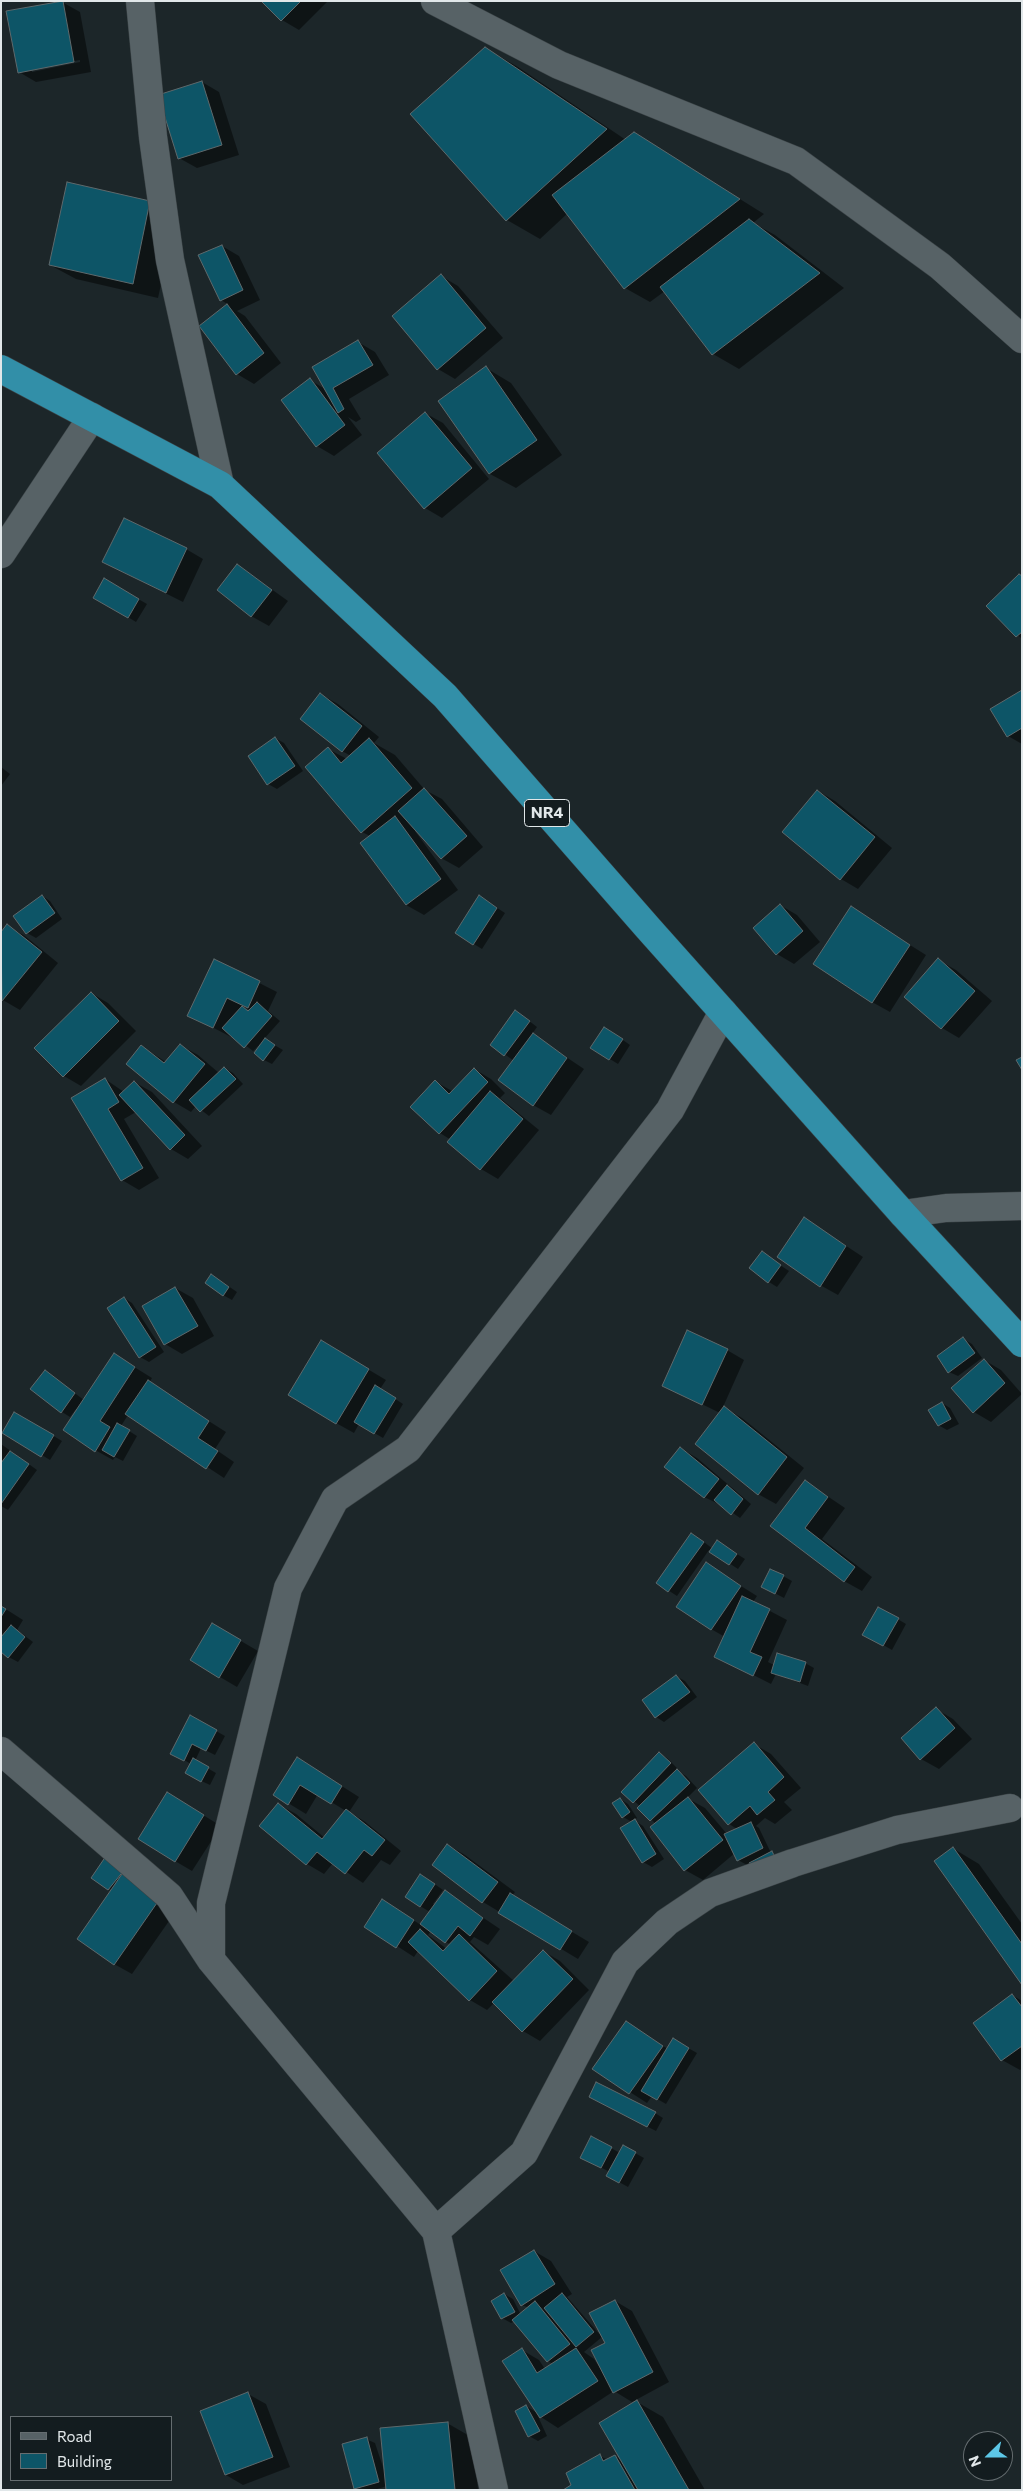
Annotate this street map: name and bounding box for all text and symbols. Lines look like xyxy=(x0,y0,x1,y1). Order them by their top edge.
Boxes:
road number: NR4 xyxy=(524,800,570,826)
legend xyxy=(10,2416,172,2481)
text: Road xyxy=(57,2427,92,2445)
north arrow xyxy=(963,2431,1013,2481)
text: Building xyxy=(57,2452,112,2470)
text: N xyxy=(965,2453,984,2469)

